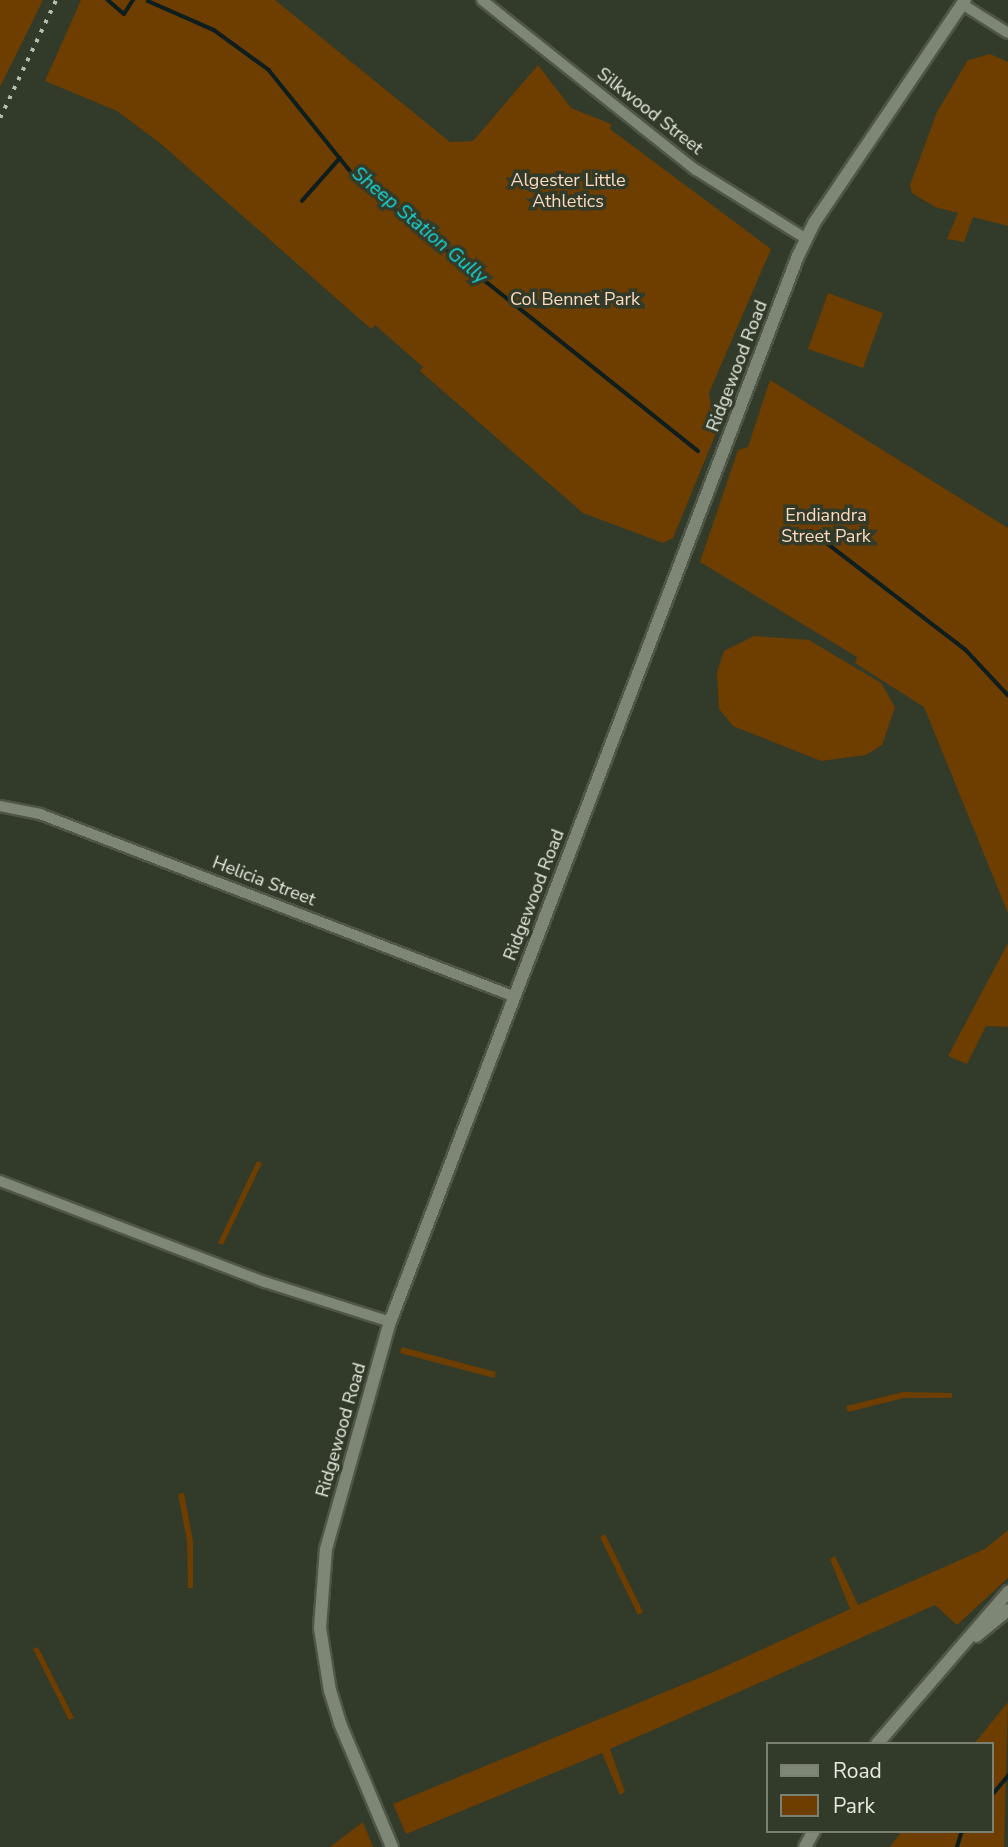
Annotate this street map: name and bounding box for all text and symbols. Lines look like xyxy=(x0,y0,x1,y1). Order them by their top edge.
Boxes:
street label: Silkwood Street xyxy=(593,63,707,159)
water label: Sheep Station Gully xyxy=(347,163,491,289)
park label: Algester Little Athletics xyxy=(510,170,626,212)
park label: Col Bennet Park xyxy=(510,288,640,310)
street label: Ridgewood Road xyxy=(702,297,772,435)
park label: Endiandra Street Park xyxy=(781,505,871,548)
street label: Ridgewood Road xyxy=(499,826,569,964)
street label: Helicia Street xyxy=(209,851,319,911)
street label: Ridgewood Road xyxy=(311,1360,371,1500)
legend xyxy=(766,1742,994,1833)
text: Road xyxy=(833,1757,882,1785)
text: Park xyxy=(833,1792,875,1820)

